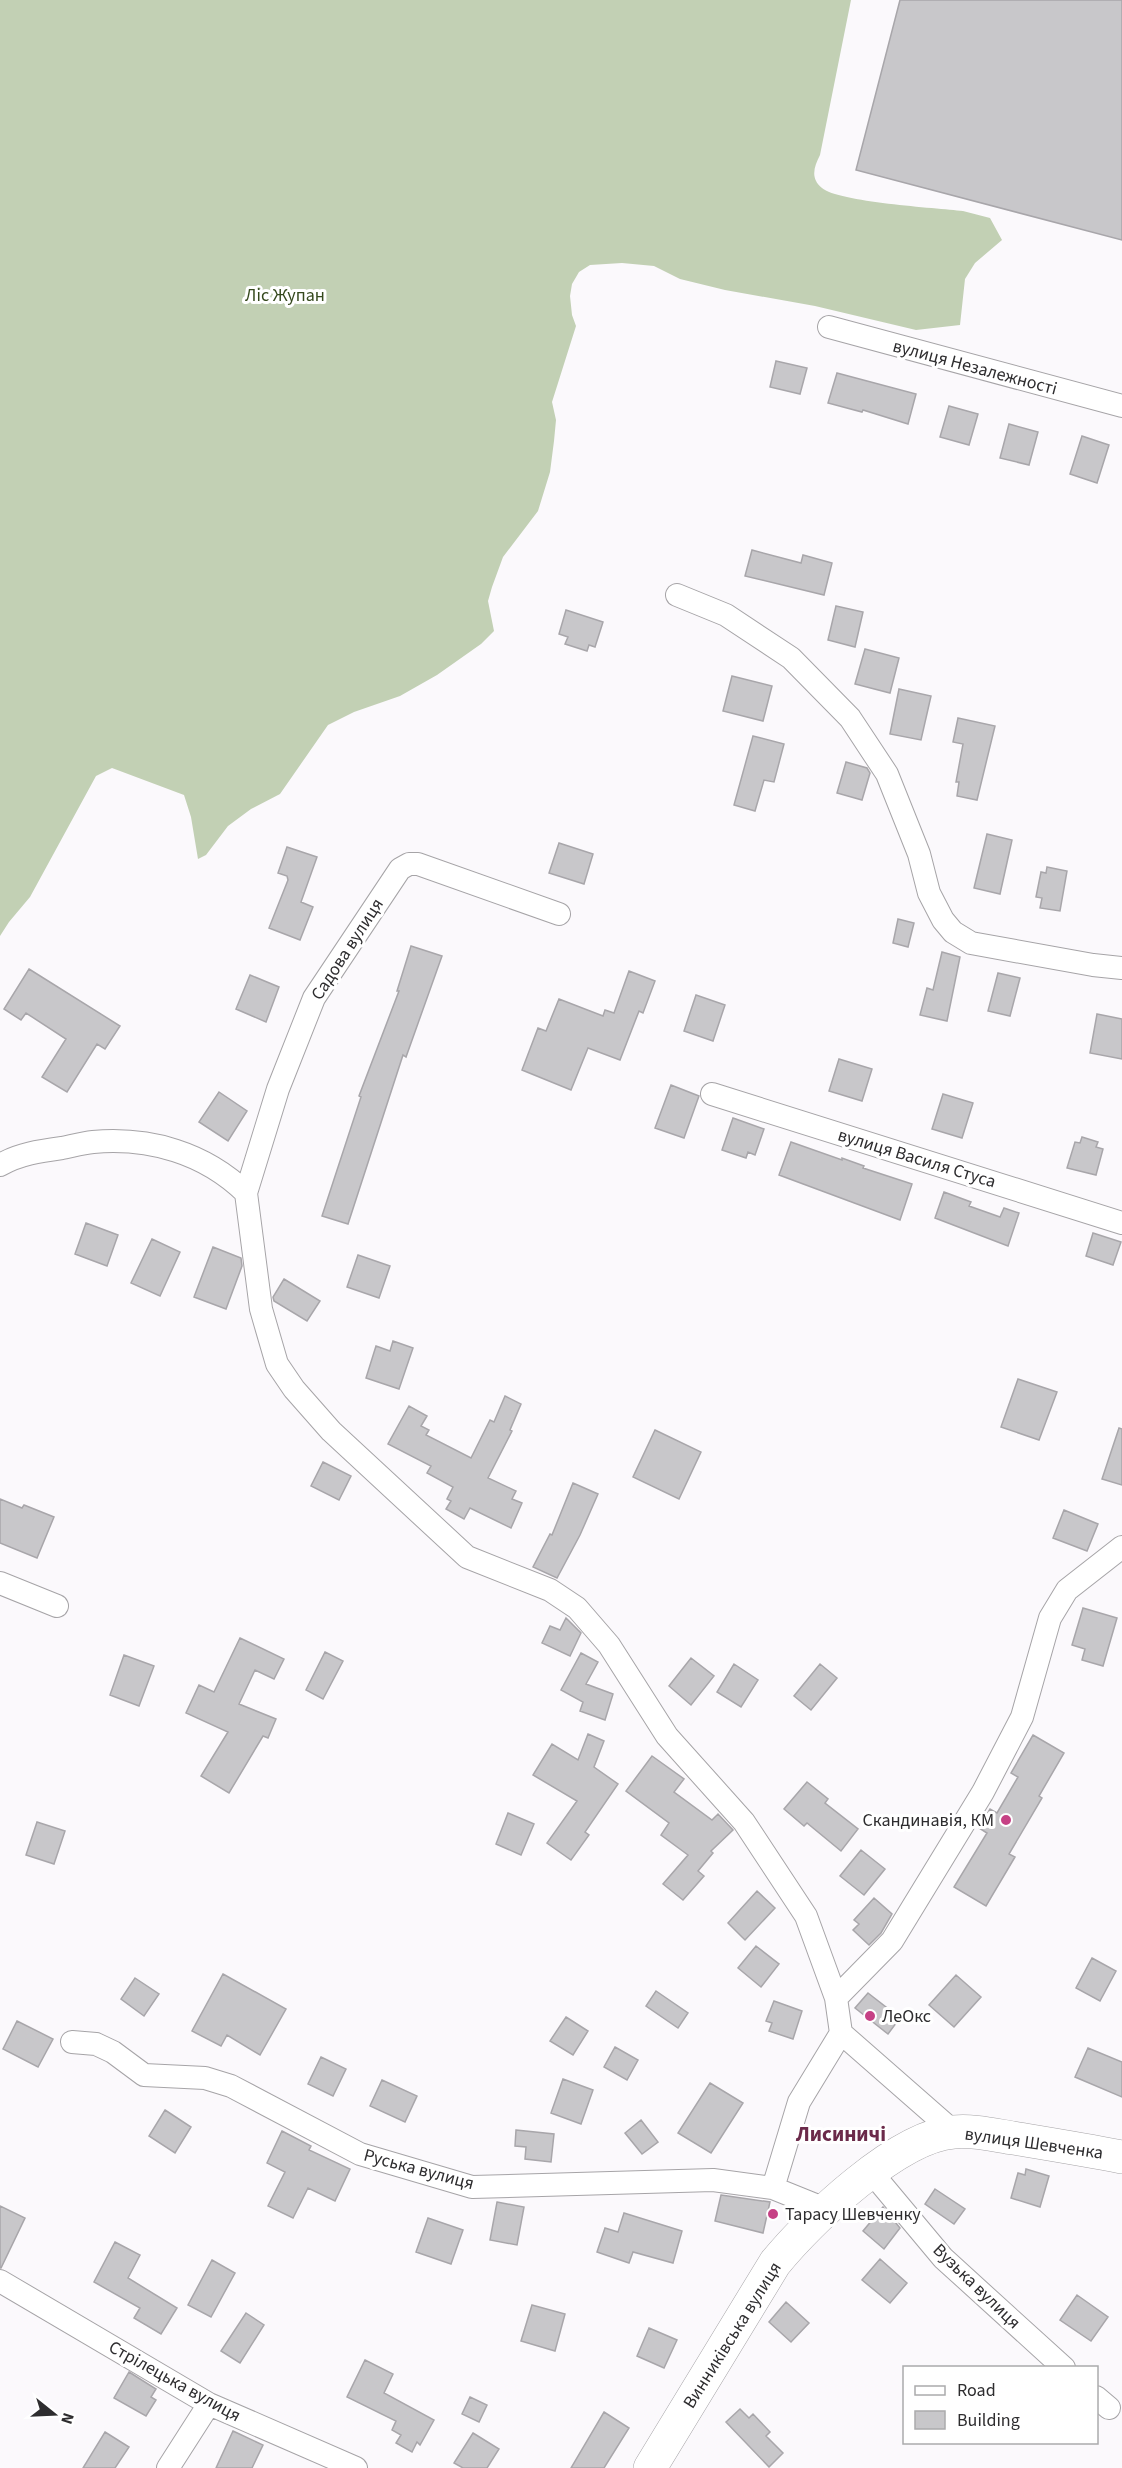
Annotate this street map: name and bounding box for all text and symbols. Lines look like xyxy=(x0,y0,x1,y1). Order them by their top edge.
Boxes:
park label: Ліс Жупан xyxy=(245,283,325,308)
street label: вулиця Незалежності xyxy=(890,333,1060,401)
street label: Садова вулиця xyxy=(305,893,390,1005)
street label: вулиця Василя Стуса xyxy=(835,1123,999,1194)
place label: Скандинавія, КМ xyxy=(862,1808,994,1833)
marker: Скандинавія, КМ xyxy=(999,1813,1013,1827)
place label: ЛеОкс xyxy=(882,2004,931,2029)
marker: ЛеОкс xyxy=(863,2009,877,2023)
district label: Лисиничі xyxy=(795,2119,886,2149)
street label: вулиця Шевченка xyxy=(963,2121,1105,2166)
street label: Руська вулиця xyxy=(361,2143,477,2196)
place label: Тарасу Шевченку xyxy=(785,2202,921,2227)
marker: Тарасу Шевченку xyxy=(766,2207,780,2221)
street label: Вузька вулиця xyxy=(927,2238,1026,2335)
street label: Винниківська вулиця xyxy=(677,2257,788,2413)
street label: Стрілецька вулиця xyxy=(104,2335,245,2428)
legend xyxy=(903,2366,1098,2444)
text: Road xyxy=(957,2378,996,2403)
north arrow xyxy=(24,2384,84,2444)
text: Building xyxy=(957,2408,1020,2433)
text: N xyxy=(55,2410,79,2427)

